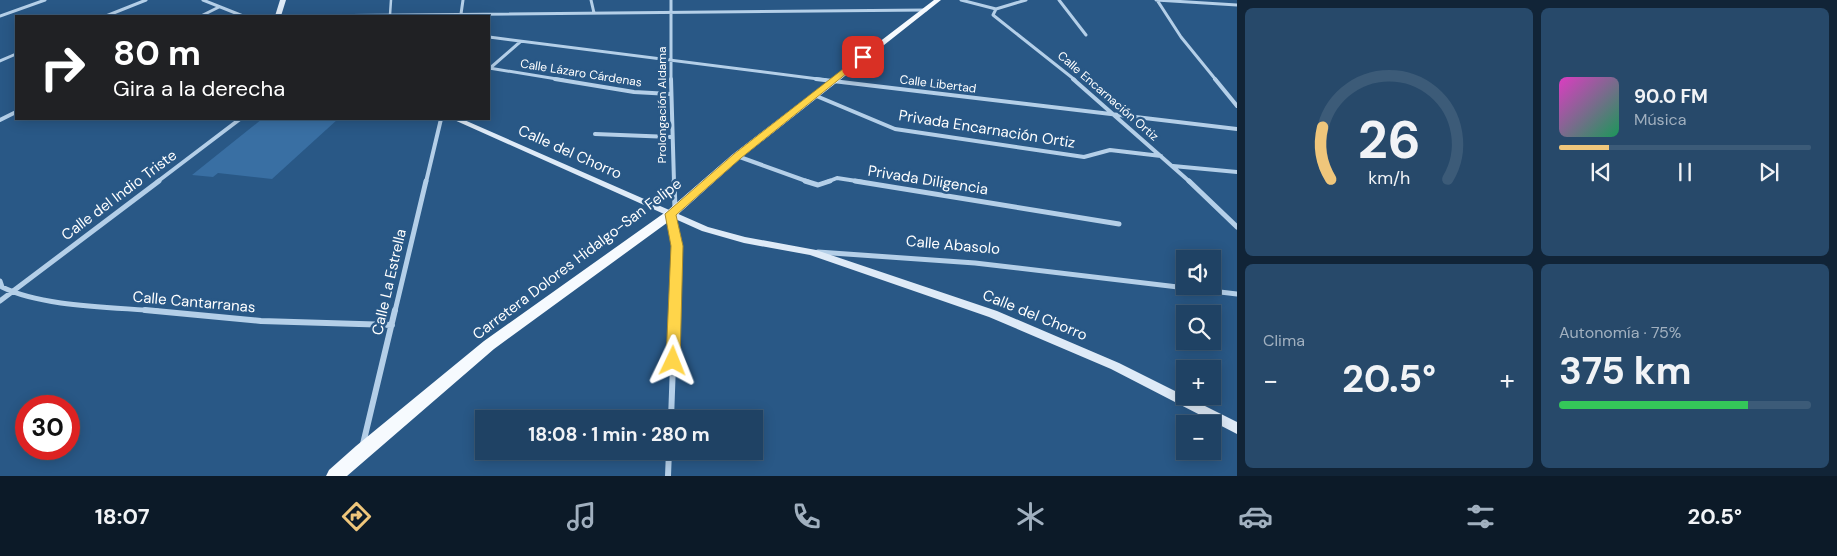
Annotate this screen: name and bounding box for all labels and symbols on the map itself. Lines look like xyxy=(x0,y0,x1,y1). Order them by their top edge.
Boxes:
pin xyxy=(842,36,884,78)
street label: Prolongación Aldama xyxy=(654,46,670,164)
street label: Calle Encarnación Ortiz xyxy=(1054,48,1162,144)
street label: Calle Lázaro Cárdenas xyxy=(519,55,643,91)
street label: Calle Libertad xyxy=(899,71,977,97)
street label: Privada Encarnación Ortiz xyxy=(897,105,1077,153)
street label: Calle del Chorro xyxy=(515,120,625,184)
street label: Calle del Indio Triste xyxy=(57,145,181,245)
street label: Privada Diligencia xyxy=(866,161,990,199)
street label: Carretera Dolores Hidalgo-San Felipe xyxy=(468,174,686,344)
street label: Calle La Estrella xyxy=(367,227,411,337)
street label: Calle Abasolo xyxy=(905,231,1001,259)
street label: Calle del Chorro xyxy=(980,285,1090,345)
street label: Calle Cantarranas xyxy=(132,287,256,317)
position arrow xyxy=(646,334,698,386)
speed limit sign: 30 xyxy=(15,395,80,460)

